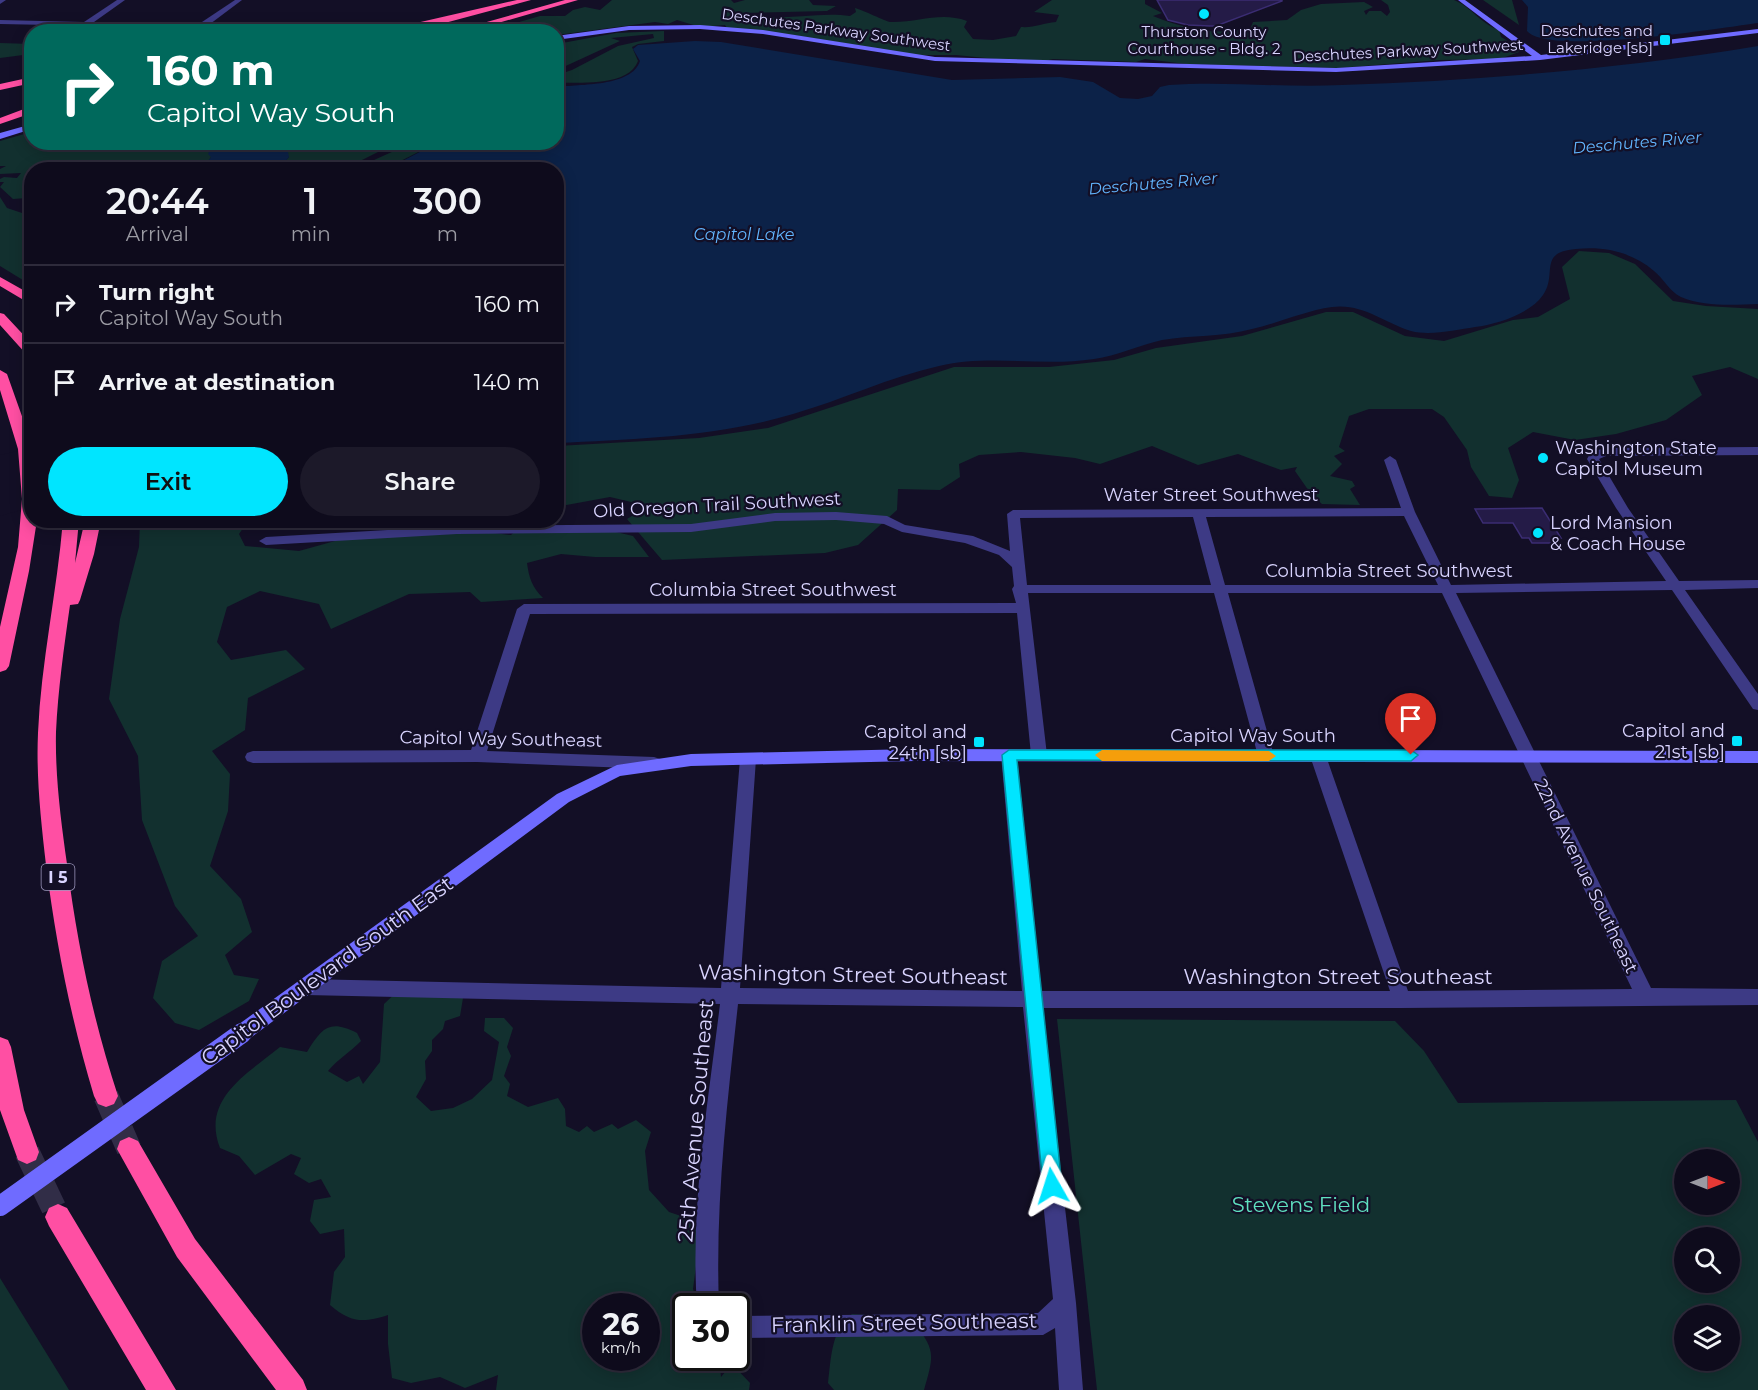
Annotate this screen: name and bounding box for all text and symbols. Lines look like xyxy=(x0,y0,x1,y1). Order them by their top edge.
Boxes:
street label: Deschutes Parkway Southwest xyxy=(720,4,952,55)
marker: Thurston County Courthouse - Bldg. 2 xyxy=(1197,7,1211,21)
place label: Deschutes and Lakeridge [sb] xyxy=(1540,21,1653,57)
place label: Thurston County Courthouse - Bldg. 2 xyxy=(1127,22,1281,58)
marker: Deschutes and Lakeridge [sb] xyxy=(1658,33,1672,47)
street label: Deschutes Parkway Southwest xyxy=(1292,35,1524,66)
text: 160 m xyxy=(147,44,275,96)
icon: right xyxy=(48,48,126,126)
text: Capitol Way South xyxy=(147,96,395,129)
water label: Deschutes River xyxy=(1572,127,1703,158)
water label: Deschutes River xyxy=(1088,168,1219,199)
text: 20:44 xyxy=(106,179,209,223)
text: 1 xyxy=(304,179,318,223)
text: 300 xyxy=(413,179,482,223)
text: Arrival xyxy=(126,222,189,246)
text: min xyxy=(291,222,331,246)
text: m xyxy=(437,222,458,246)
water label: Capitol Lake xyxy=(694,225,794,244)
text: Turn right xyxy=(99,279,214,306)
icon: right xyxy=(48,288,81,321)
text: 160 m xyxy=(475,291,540,318)
text: Capitol Way South xyxy=(99,306,283,330)
icon: arrive xyxy=(48,366,81,399)
text: Arrive at destination xyxy=(99,369,335,396)
text: 140 m xyxy=(474,369,540,396)
place label: Washington State Capitol Museum xyxy=(1555,437,1717,480)
button: Exit xyxy=(48,447,288,516)
button: Share xyxy=(300,447,540,516)
marker: Washington State Capitol Museum xyxy=(1536,451,1550,465)
street label: Water Street Southwest xyxy=(1104,484,1318,506)
street label: Old Oregon Trail Southwest xyxy=(593,488,841,522)
place label: Lord Mansion & Coach House xyxy=(1550,512,1686,555)
marker: Lord Mansion & Coach House xyxy=(1531,526,1545,540)
street label: Columbia Street Southwest xyxy=(1265,560,1513,582)
street label: Columbia Street Southwest xyxy=(649,579,897,601)
pin xyxy=(1385,693,1436,755)
icon: arrive xyxy=(1394,702,1427,735)
place label: Capitol and 21st [sb] xyxy=(1622,720,1725,763)
place label: Capitol and 24th [sb] xyxy=(864,721,967,764)
street label: Capitol Way South xyxy=(1170,725,1336,747)
street label: Capitol Way Southeast xyxy=(399,726,603,752)
marker: Capitol and 21st [sb] xyxy=(1730,734,1744,748)
marker: Capitol and 24th [sb] xyxy=(972,735,986,749)
street label: 22nd Avenue Southeast xyxy=(1529,775,1643,977)
road number: I 5 xyxy=(42,864,74,890)
street label: Capitol Boulevard South East xyxy=(196,871,458,1070)
street label: Washington Street Southeast xyxy=(698,959,1008,990)
street label: Washington Street Southeast xyxy=(1183,964,1493,989)
street label: 25th Avenue Southeast xyxy=(672,999,719,1243)
north arrow xyxy=(1674,1149,1740,1215)
map controls xyxy=(1674,1149,1740,1371)
position arrow xyxy=(1020,1154,1084,1218)
park label: Stevens Field xyxy=(1232,1192,1370,1217)
button: search xyxy=(1674,1227,1740,1293)
speed limit sign: 30 xyxy=(672,1293,750,1371)
button: layers xyxy=(1674,1305,1740,1371)
text: 26 xyxy=(603,1306,639,1343)
street label: Franklin Street Southeast xyxy=(771,1308,1037,1337)
text: km/h xyxy=(601,1338,641,1357)

